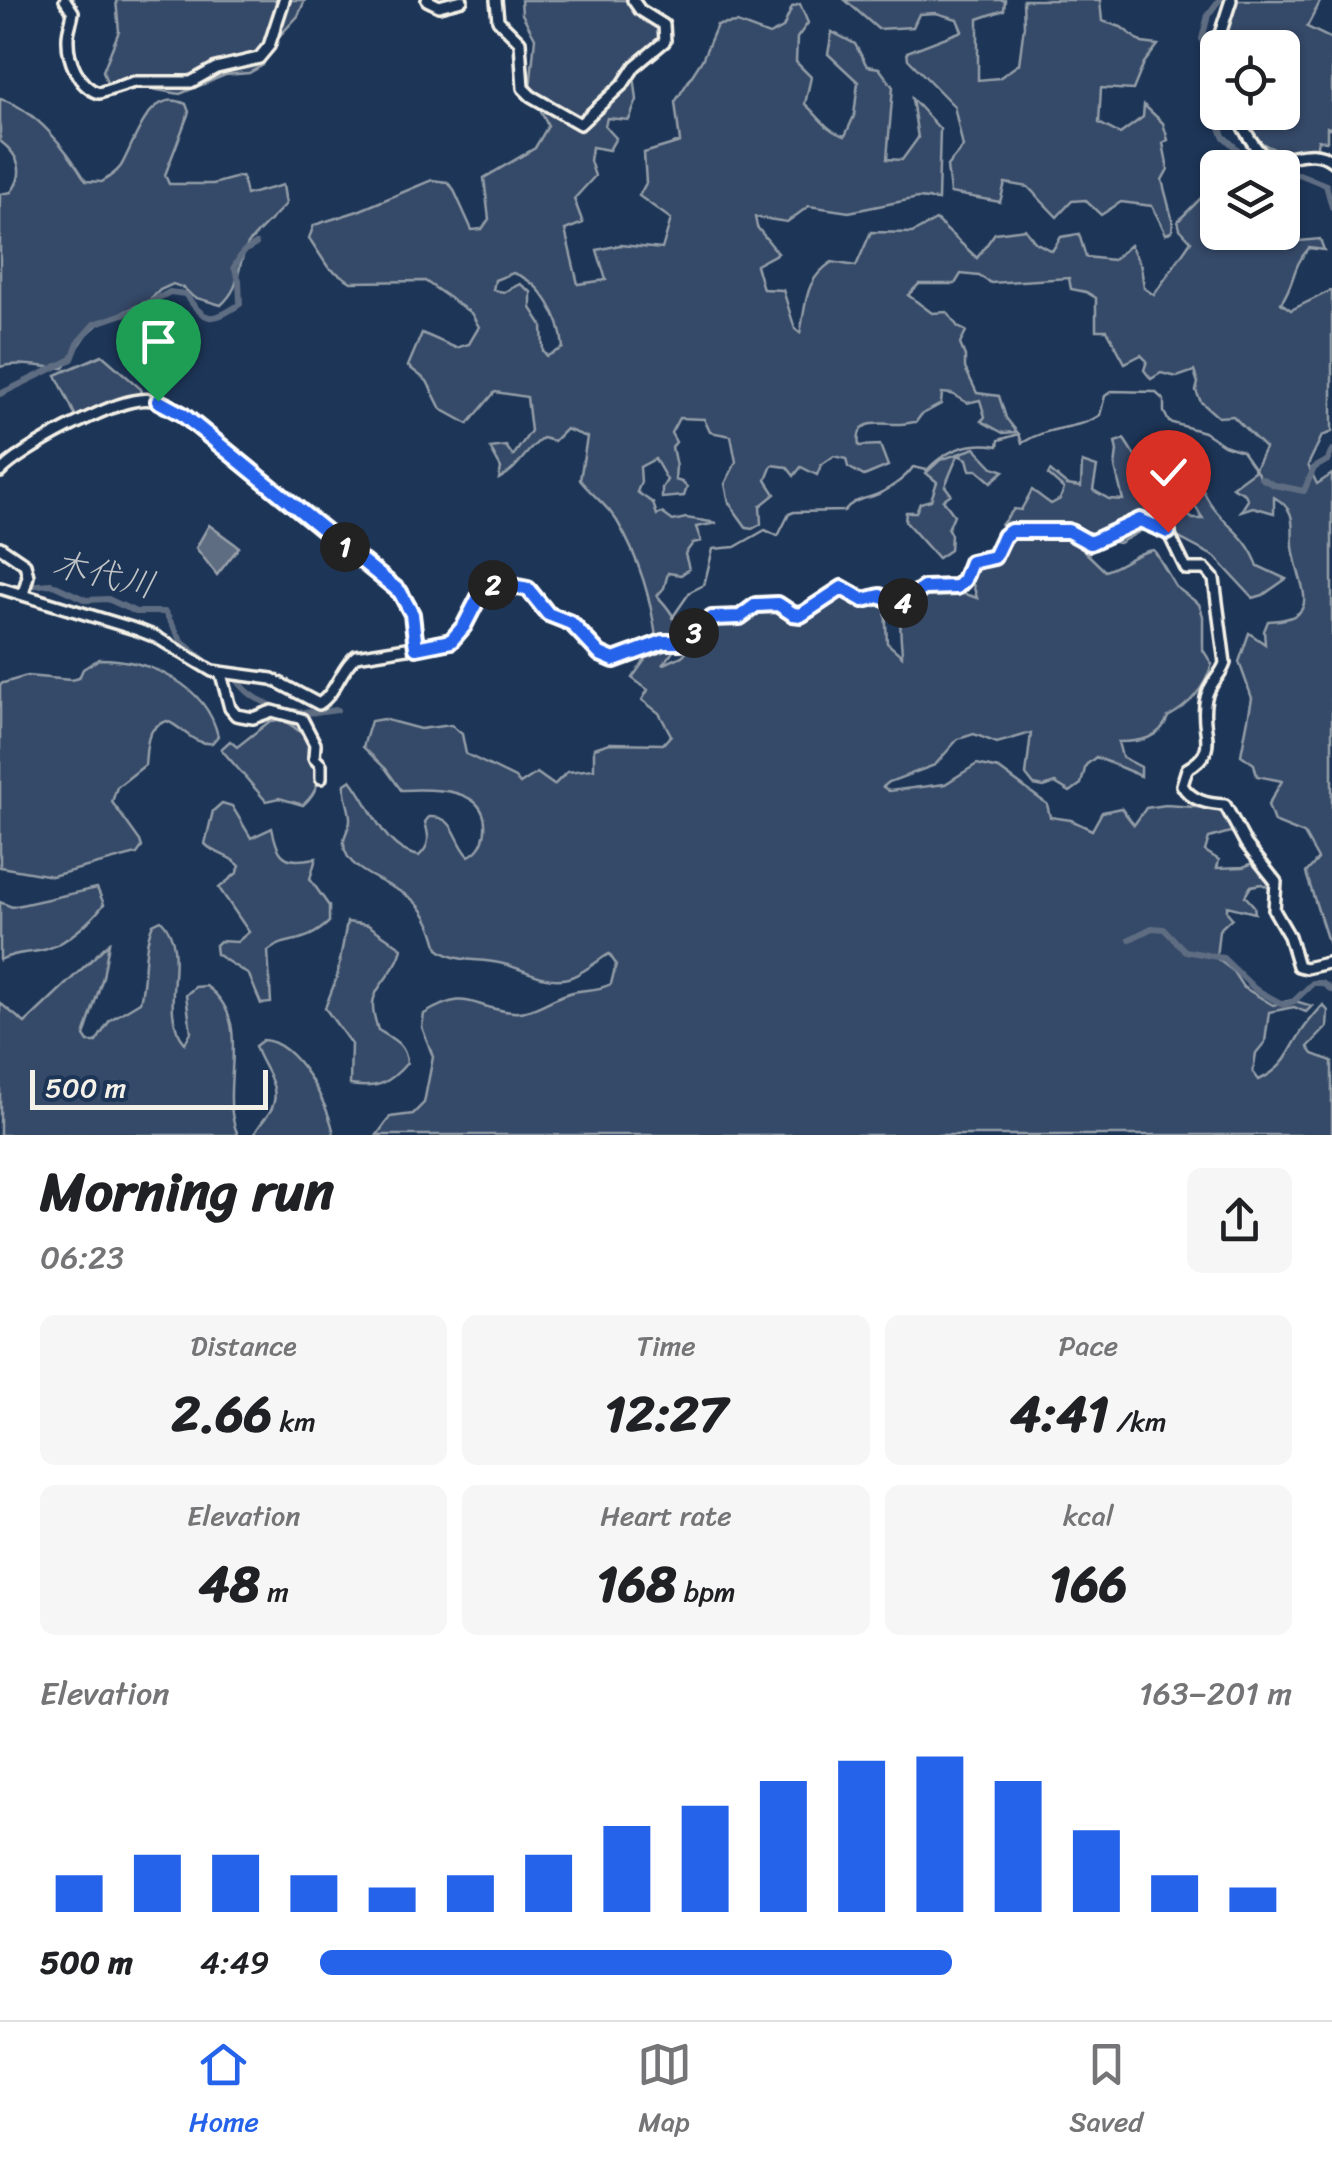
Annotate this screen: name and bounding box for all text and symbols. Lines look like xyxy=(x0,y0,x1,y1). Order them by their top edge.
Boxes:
map controls xyxy=(1200,30,1300,250)
button: locate xyxy=(1200,30,1300,130)
button: layers xyxy=(1200,150,1300,250)
pin xyxy=(116,299,201,402)
icon: arrive xyxy=(131,314,186,369)
pin xyxy=(1126,430,1211,533)
icon: check xyxy=(1141,445,1196,500)
pin: 1 xyxy=(320,522,370,572)
text: 1 xyxy=(339,522,351,571)
water label: 木代川 xyxy=(46,532,162,616)
pin: 2 xyxy=(468,560,518,610)
text: 2 xyxy=(485,560,501,609)
pin: 4 xyxy=(878,578,928,628)
text: 4 xyxy=(894,578,912,627)
pin: 3 xyxy=(669,608,719,658)
text: 3 xyxy=(686,608,702,657)
text: 500 m xyxy=(45,1063,126,1112)
scale bar xyxy=(30,1065,268,1110)
text: Morning run xyxy=(40,1143,334,1240)
button: share xyxy=(1187,1168,1292,1273)
text: 06:23 xyxy=(40,1229,124,1286)
text: Distance xyxy=(191,1321,297,1370)
text: Time xyxy=(636,1321,696,1370)
text: Pace xyxy=(1059,1321,1118,1370)
text: 2.66 xyxy=(171,1370,272,1459)
text: 12:27 xyxy=(605,1370,727,1459)
text: 4:41 xyxy=(1010,1370,1109,1459)
text: km xyxy=(272,1397,316,1446)
text: /km xyxy=(1109,1397,1167,1446)
text: Elevation xyxy=(187,1491,300,1540)
text: Heart rate xyxy=(600,1491,732,1540)
text: kcal xyxy=(1063,1491,1114,1540)
text: 48 xyxy=(199,1540,260,1629)
text: 168 xyxy=(597,1540,677,1629)
text: 166 xyxy=(1049,1540,1127,1629)
text: m xyxy=(260,1567,289,1616)
text: bpm xyxy=(677,1567,735,1616)
text: Elevation xyxy=(40,1665,170,1722)
text: 163–201 m xyxy=(1139,1665,1292,1722)
text: 500 m xyxy=(40,1934,133,1991)
text: 4:49 xyxy=(200,1934,269,1991)
tab: Home xyxy=(189,2037,259,2146)
tab: Map xyxy=(637,2037,692,2146)
tab: Saved xyxy=(1069,2037,1143,2146)

